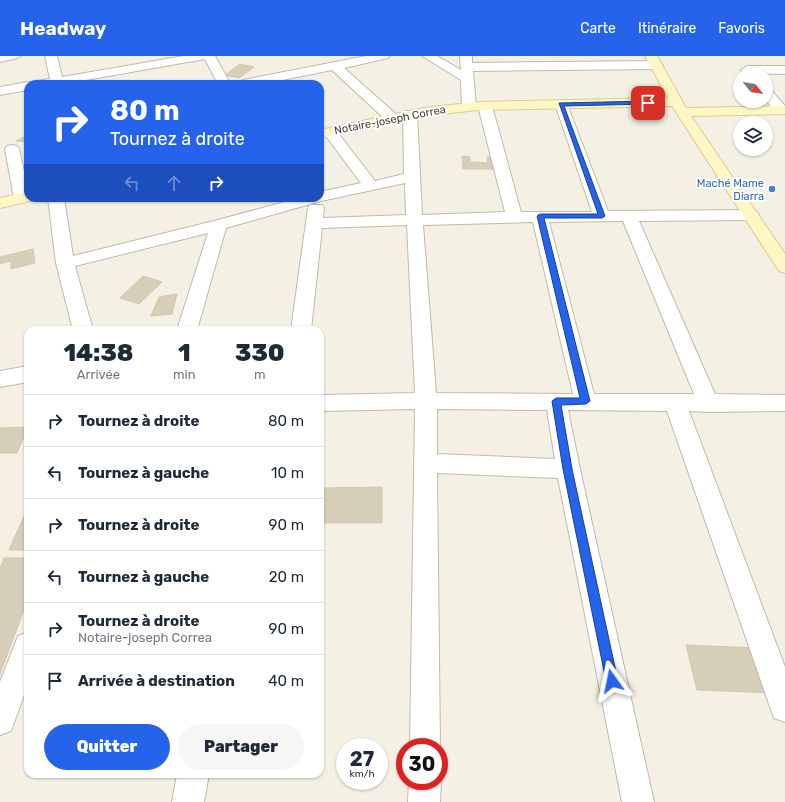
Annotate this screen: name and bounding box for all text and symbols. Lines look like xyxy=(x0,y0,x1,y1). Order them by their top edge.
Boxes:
text: Headway xyxy=(20,17,106,40)
text: Carte xyxy=(580,20,616,37)
text: Itinéraire xyxy=(638,20,696,37)
text: Favoris xyxy=(718,20,765,37)
north arrow xyxy=(733,68,773,108)
map controls xyxy=(733,68,773,156)
pin xyxy=(631,86,665,120)
icon: arrive xyxy=(637,92,659,114)
text: 80 m xyxy=(110,94,180,127)
icon: right xyxy=(44,96,96,148)
street label: Notaire-joseph Correa xyxy=(333,103,447,137)
button: layers xyxy=(733,116,773,156)
text: Tournez à droite xyxy=(110,128,245,150)
icon: left xyxy=(121,172,143,194)
icon: ahead xyxy=(163,172,185,194)
icon: right xyxy=(205,172,227,194)
place label: Maché Mame Diarra xyxy=(697,177,764,203)
marker: Maché Mame Diarra xyxy=(767,184,777,194)
text: 14:38 xyxy=(63,339,134,367)
text: 1 xyxy=(178,339,191,367)
text: 330 xyxy=(235,339,285,367)
text: Arrivée xyxy=(77,367,120,382)
text: min xyxy=(173,367,196,382)
text: m xyxy=(254,367,266,382)
icon: right xyxy=(44,410,66,432)
text: Tournez à droite xyxy=(78,412,199,430)
text: 80 m xyxy=(268,412,304,430)
icon: left xyxy=(44,462,66,484)
text: Tournez à gauche xyxy=(78,464,209,482)
text: 10 m xyxy=(271,464,304,482)
icon: right xyxy=(44,514,66,536)
text: Tournez à droite xyxy=(78,516,199,534)
text: 90 m xyxy=(269,516,304,534)
icon: left xyxy=(44,566,66,588)
text: Tournez à gauche xyxy=(78,568,209,586)
text: 20 m xyxy=(269,568,304,586)
text: Tournez à droite xyxy=(78,612,199,630)
icon: right xyxy=(44,618,66,640)
text: 90 m xyxy=(269,620,304,638)
text: Notaire-joseph Correa xyxy=(78,630,212,645)
position arrow xyxy=(591,660,633,702)
icon: arrive xyxy=(44,670,66,692)
text: Arrivée à destination xyxy=(78,672,235,690)
text: 40 m xyxy=(268,672,304,690)
button: Quitter xyxy=(44,724,170,770)
button: Partager xyxy=(178,724,304,770)
speed limit sign: 30 xyxy=(396,738,448,790)
text: 27 xyxy=(350,747,374,771)
text: km/h xyxy=(350,768,374,780)

